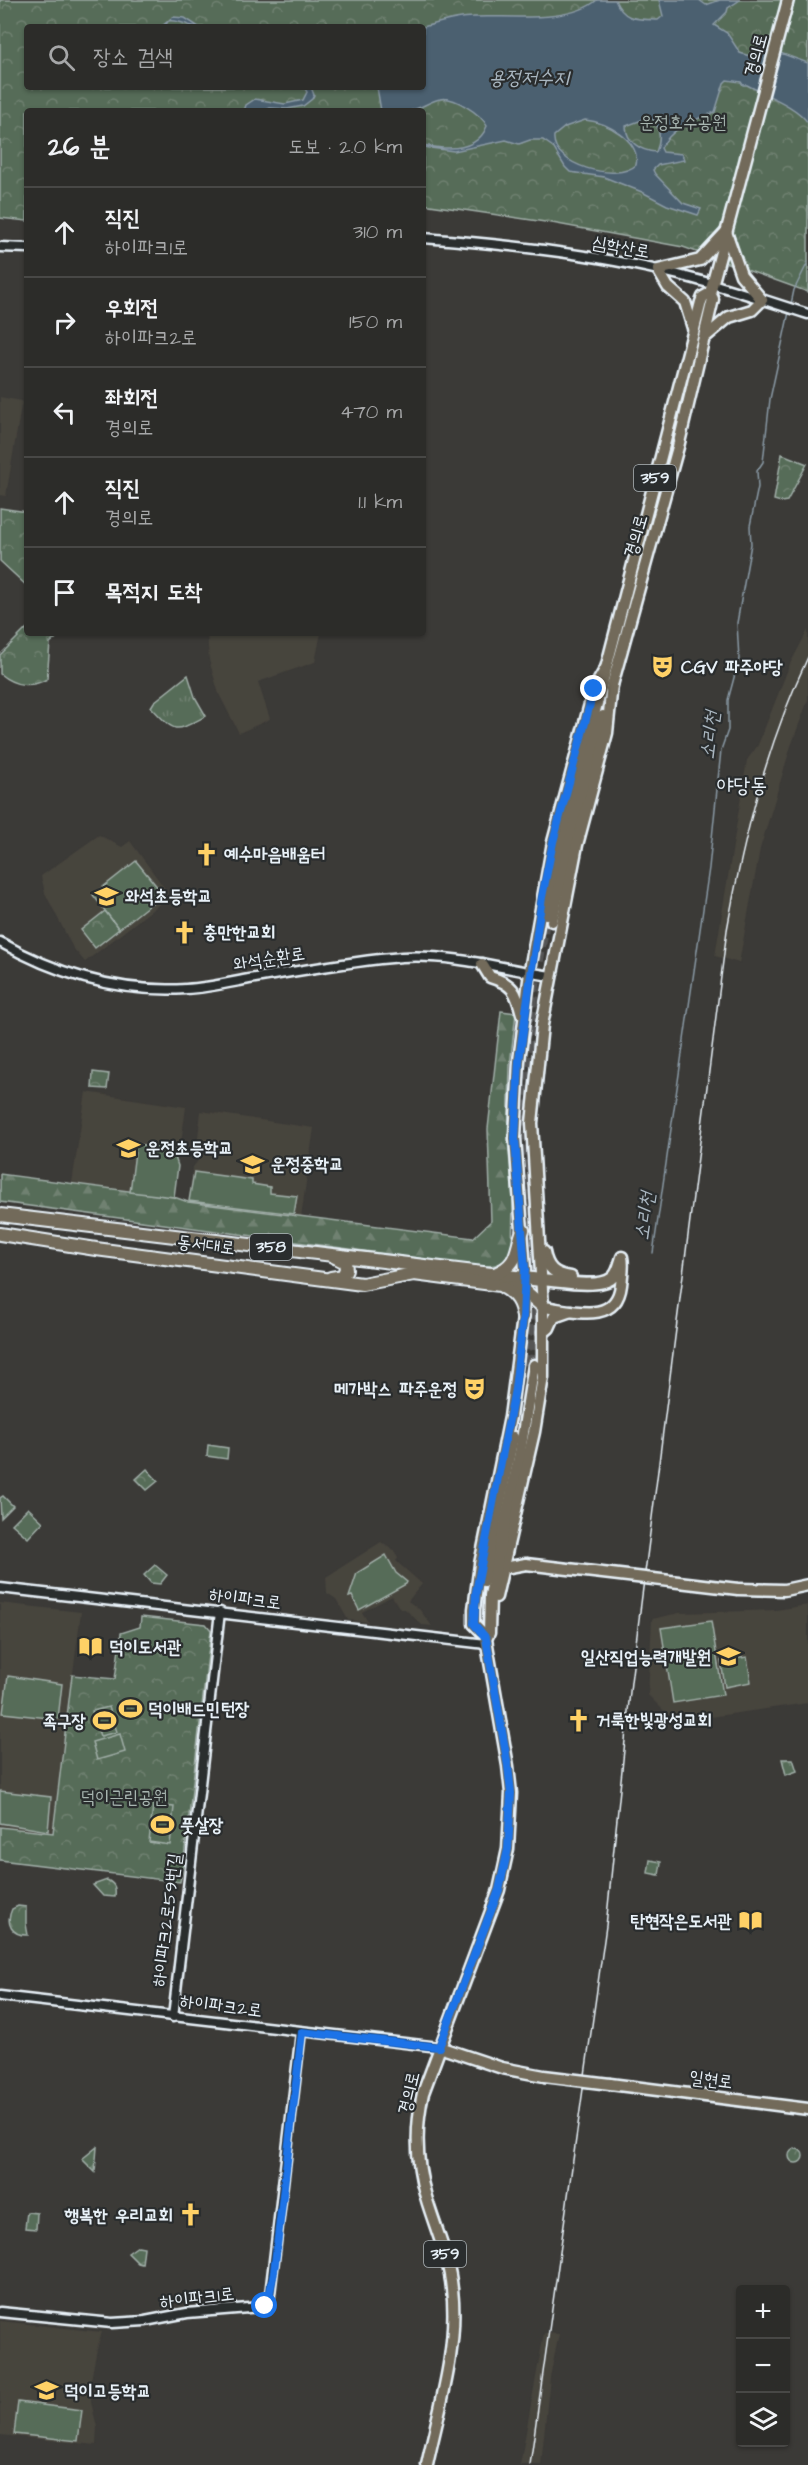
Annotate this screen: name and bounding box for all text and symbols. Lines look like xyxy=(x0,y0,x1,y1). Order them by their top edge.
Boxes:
search box xyxy=(24,24,426,90)
street label: 경의로 xyxy=(738,31,774,79)
icon: search xyxy=(45,41,78,74)
text: 장소 검색 xyxy=(93,42,173,73)
water label: 용정저수지 xyxy=(489,64,571,92)
park label: 운정호수공원 xyxy=(640,110,726,135)
text: 26 분 xyxy=(48,129,111,165)
text: 도보 · 2.0 km xyxy=(288,133,402,161)
text: 직진 xyxy=(105,203,140,234)
icon: ahead xyxy=(48,216,81,249)
text: 310 m xyxy=(353,218,402,246)
street label: 심학산로 xyxy=(590,230,652,264)
text: 하이파크1로 xyxy=(105,234,188,262)
text: 우회전 xyxy=(105,293,158,324)
icon: right xyxy=(48,306,81,339)
text: 150 m xyxy=(349,308,402,336)
text: 하이파크2로 xyxy=(105,324,197,352)
text: 좌회전 xyxy=(105,383,158,414)
icon: left xyxy=(48,396,81,429)
text: 470 m xyxy=(340,398,402,426)
text: 경의로 xyxy=(105,414,153,442)
road number: 359 xyxy=(634,465,676,491)
text: 직진 xyxy=(105,473,140,504)
icon: ahead xyxy=(48,486,81,519)
text: 1.1 km xyxy=(358,488,402,516)
text: 경의로 xyxy=(105,504,153,532)
street label: 경의로 xyxy=(618,512,654,560)
icon: arrive xyxy=(48,576,81,609)
text: 목적지 도착 xyxy=(105,577,202,608)
theatre icon: CGV 파주야당 xyxy=(650,654,676,680)
place label: CGV 파주야당 xyxy=(681,655,783,680)
route end xyxy=(580,675,606,701)
water label: 소리천 xyxy=(693,707,727,761)
district label: 야당동 xyxy=(717,771,767,800)
church icon: 예수마음배움터 xyxy=(193,841,219,867)
place label: 예수마음배움터 xyxy=(224,842,325,867)
school or university icon: 와석초등학교 xyxy=(94,883,120,909)
place label: 와석초등학교 xyxy=(125,884,212,909)
church icon: 충만한교회 xyxy=(172,919,198,945)
place label: 충만한교회 xyxy=(203,920,275,945)
street label: 와석순환로 xyxy=(231,941,307,977)
school or university icon: 운정초등학교 xyxy=(115,1135,141,1161)
place label: 운정초등학교 xyxy=(146,1136,233,1161)
school or university icon: 운정중학교 xyxy=(240,1151,266,1177)
place label: 운정중학교 xyxy=(271,1152,343,1177)
water label: 소리천 xyxy=(628,1188,662,1242)
street label: 동서대로 xyxy=(176,1229,236,1261)
road number: 358 xyxy=(250,1234,292,1260)
theatre icon: 메가박스 파주운정 xyxy=(462,1376,488,1402)
place label: 메가박스 파주운정 xyxy=(334,1377,457,1402)
street label: 하이파크로 xyxy=(208,1582,282,1616)
library icon: 덕이도서관 xyxy=(78,1634,104,1660)
place label: 덕이도서관 xyxy=(109,1635,182,1660)
school or university icon: 일산직업능력개발원 xyxy=(716,1644,742,1670)
place label: 일산직업능력개발원 xyxy=(581,1645,711,1670)
sports icon: 덕이배드민턴장 xyxy=(117,1696,143,1722)
place label: 덕이배드민턴장 xyxy=(148,1697,250,1722)
church icon: 거룩한빛광성교회 xyxy=(565,1707,591,1733)
sports icon: 족구장 xyxy=(91,1708,117,1734)
place label: 거룩한빛광성교회 xyxy=(596,1708,712,1733)
place label: 족구장 xyxy=(43,1709,87,1734)
park label: 덕이근린공원 xyxy=(81,1785,167,1810)
sports icon: 풋살장 xyxy=(149,1812,175,1838)
place label: 풋살장 xyxy=(180,1813,224,1838)
street label: 하이파크2로59번길 xyxy=(146,1851,188,1988)
library icon: 탄현작은도서관 xyxy=(737,1908,763,1934)
place label: 탄현작은도서관 xyxy=(631,1909,733,1934)
street label: 하이파크2로 xyxy=(178,1989,264,2023)
street label: 일현로 xyxy=(688,2065,734,2095)
street label: 경의로 xyxy=(392,2069,426,2117)
church icon: 행복한 우리교회 xyxy=(178,2202,204,2228)
place label: 행복한 우리교회 xyxy=(63,2203,173,2228)
road number: 359 xyxy=(424,2241,466,2267)
street label: 하이파크1로 xyxy=(158,2281,236,2315)
map controls xyxy=(736,2285,790,2447)
button: + xyxy=(736,2285,790,2339)
route start xyxy=(251,2292,277,2318)
button: − xyxy=(736,2339,790,2393)
school or university icon: 덕이고등학교 xyxy=(33,2378,59,2404)
place label: 덕이고등학교 xyxy=(64,2379,151,2404)
button: layers xyxy=(736,2393,790,2447)

